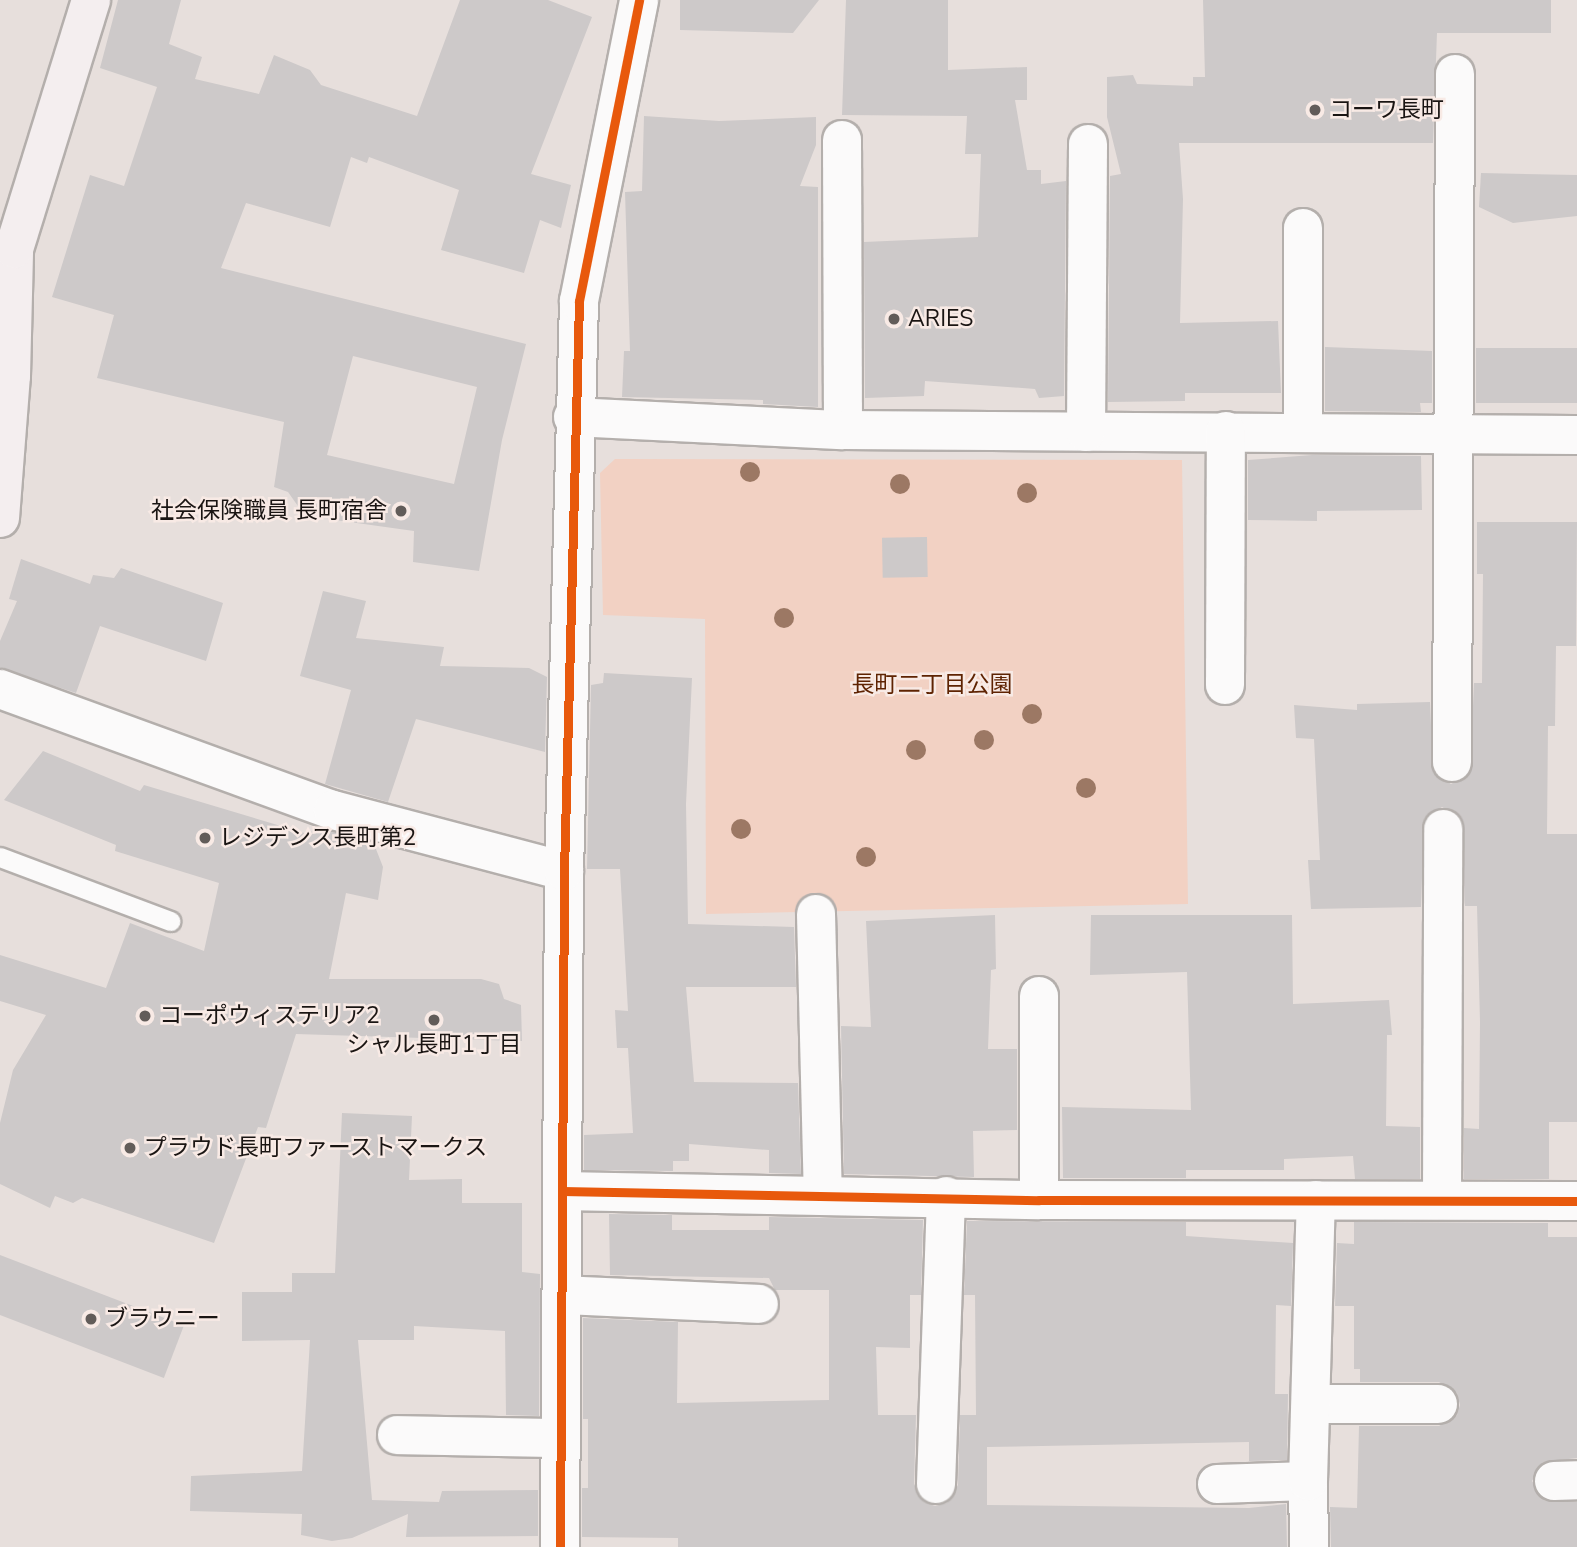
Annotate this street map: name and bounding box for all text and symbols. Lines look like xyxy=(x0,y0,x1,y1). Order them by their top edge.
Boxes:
place label: コーワ長町 xyxy=(1329,96,1444,124)
marker: コーワ長町 xyxy=(1307,102,1323,118)
place label: ARIES xyxy=(908,305,973,333)
marker: ARIES xyxy=(886,311,902,327)
place label: 社会保険職員 長町宿舎 xyxy=(151,497,387,525)
marker: 社会保険職員 長町宿舎 xyxy=(393,503,409,519)
park label: 長町二丁目公園 xyxy=(852,671,1012,699)
place label: レジデンス長町第2 xyxy=(219,824,417,852)
marker: レジデンス長町第2 xyxy=(197,830,213,846)
place label: コーポウィステリア2 xyxy=(159,1002,380,1030)
marker: コーポウィステリア2 xyxy=(137,1008,153,1024)
marker: シャル長町1丁目 xyxy=(426,1012,442,1028)
place label: シャル長町1丁目 xyxy=(347,1031,521,1059)
place label: プラウド長町ファーストマークス xyxy=(144,1134,489,1162)
marker: プラウド長町ファーストマークス xyxy=(122,1140,138,1156)
place label: ブラウニー xyxy=(105,1305,220,1333)
marker: ブラウニー xyxy=(83,1311,99,1327)

